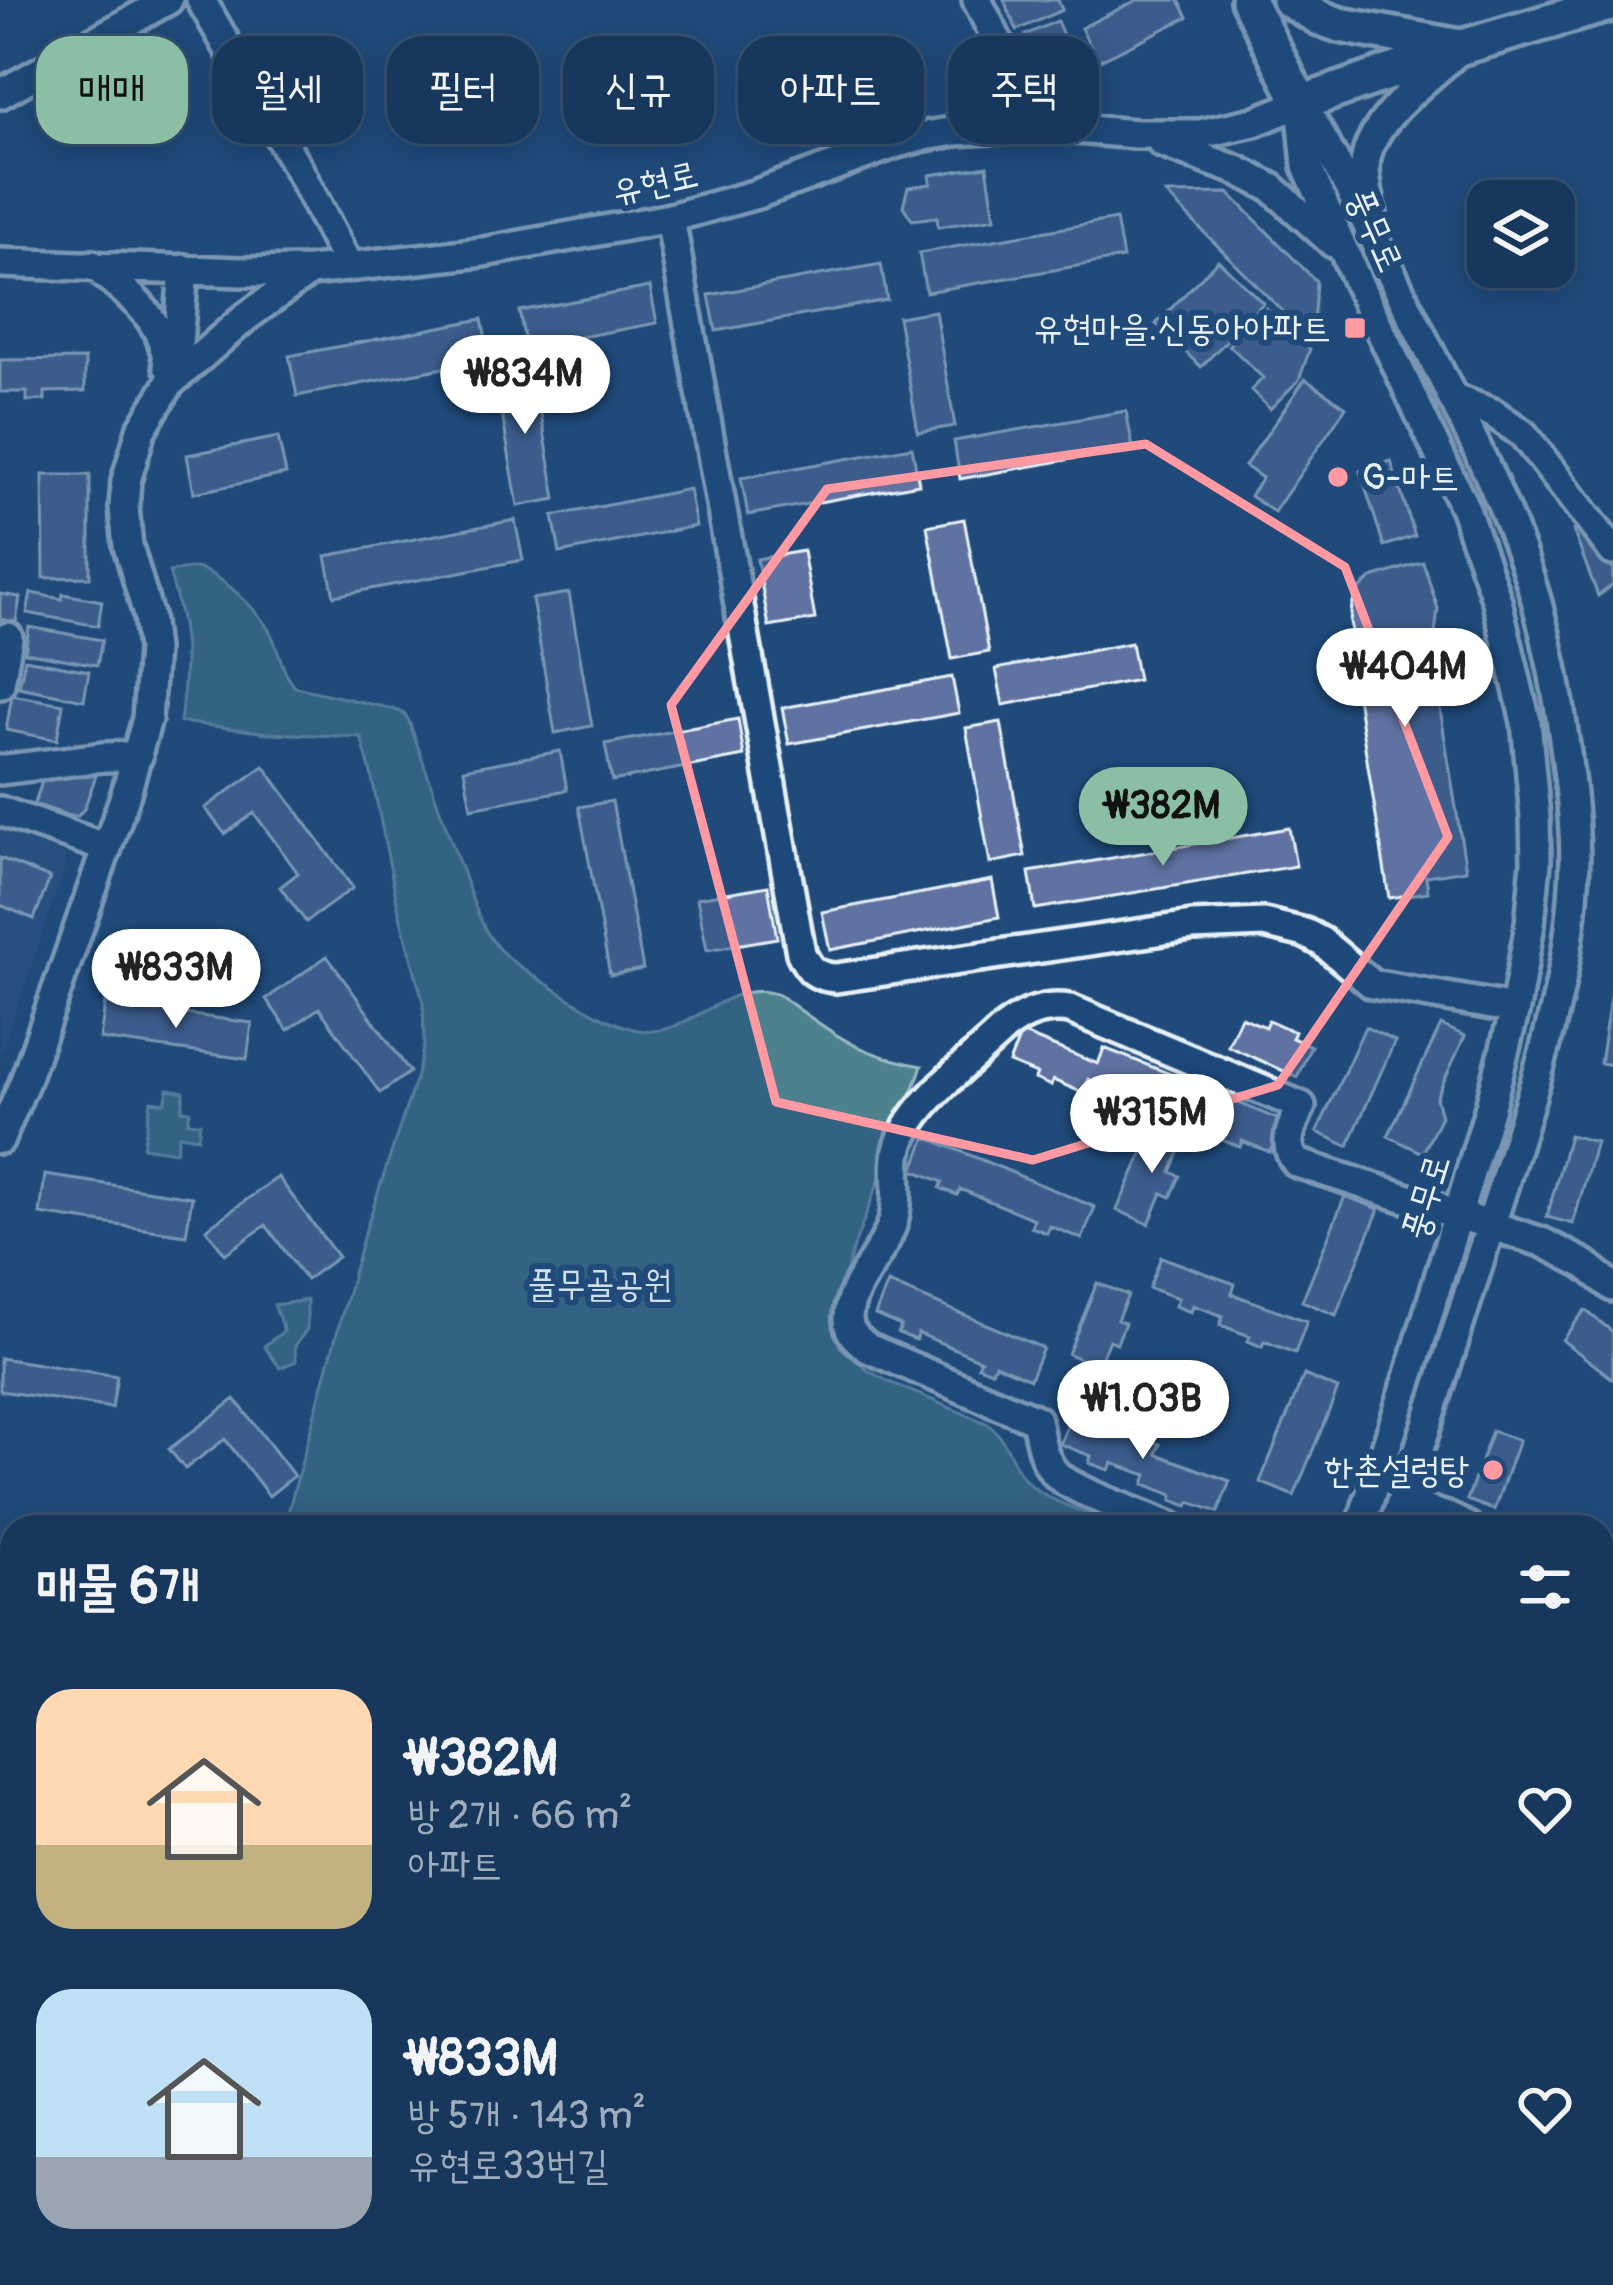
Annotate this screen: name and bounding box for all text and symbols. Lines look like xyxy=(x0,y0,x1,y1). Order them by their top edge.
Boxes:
chip: 매매 xyxy=(36,36,188,144)
chip: 월세 xyxy=(212,36,363,144)
chip: 필터 xyxy=(387,36,539,144)
chip: 신규 xyxy=(563,36,714,144)
chip: 아파트 xyxy=(738,36,924,144)
chip: 주택 xyxy=(948,36,1099,144)
street label: 유현로 xyxy=(608,151,702,215)
map controls xyxy=(1467,180,1575,288)
button: layers xyxy=(1467,180,1575,288)
street label: 풍무로 xyxy=(1337,181,1413,279)
place label: 유현마을.신동아아파트 xyxy=(1033,306,1331,351)
marker: 유현마을.신동아아파트 xyxy=(1342,315,1368,341)
pin: ₩834M xyxy=(441,335,609,437)
text: ₩834M xyxy=(467,349,583,398)
place label: G-마트 xyxy=(1362,455,1459,500)
marker: G-마트 xyxy=(1325,464,1351,490)
pin: ₩404M xyxy=(1321,628,1489,730)
text: ₩404M xyxy=(1343,642,1467,691)
pin: ₩382M xyxy=(1079,767,1247,869)
text: ₩382M xyxy=(1106,781,1220,830)
pin: ₩833M xyxy=(92,929,260,1031)
text: ₩833M xyxy=(119,943,233,992)
pin: ₩315M xyxy=(1068,1074,1236,1176)
text: ₩315M xyxy=(1097,1088,1207,1137)
street label: 풍무로 xyxy=(1392,1149,1460,1245)
park label: 풀무골공원 xyxy=(528,1262,672,1307)
pin: ₩1.03B xyxy=(1045,1360,1241,1462)
text: ₩1.03B xyxy=(1084,1374,1202,1423)
place label: 한촌설렁탕 xyxy=(1324,1448,1469,1493)
marker: 한촌설렁탕 xyxy=(1480,1457,1506,1483)
icon: filters xyxy=(1512,1554,1578,1620)
text: 매물 6개 xyxy=(36,1555,200,1619)
text: ₩382M xyxy=(408,1727,558,1791)
icon: home xyxy=(132,1737,276,1881)
icon: heart xyxy=(1512,1776,1578,1842)
text: 방 2개 · 66 m² xyxy=(408,1791,632,1840)
text: 아파트 xyxy=(408,1841,502,1890)
text: ₩833M xyxy=(408,2027,558,2091)
icon: home xyxy=(132,2037,276,2181)
icon: heart xyxy=(1512,2076,1578,2142)
text: 방 5개 · 143 m² xyxy=(408,2091,646,2140)
text: 유현로33번길 xyxy=(408,2141,608,2190)

